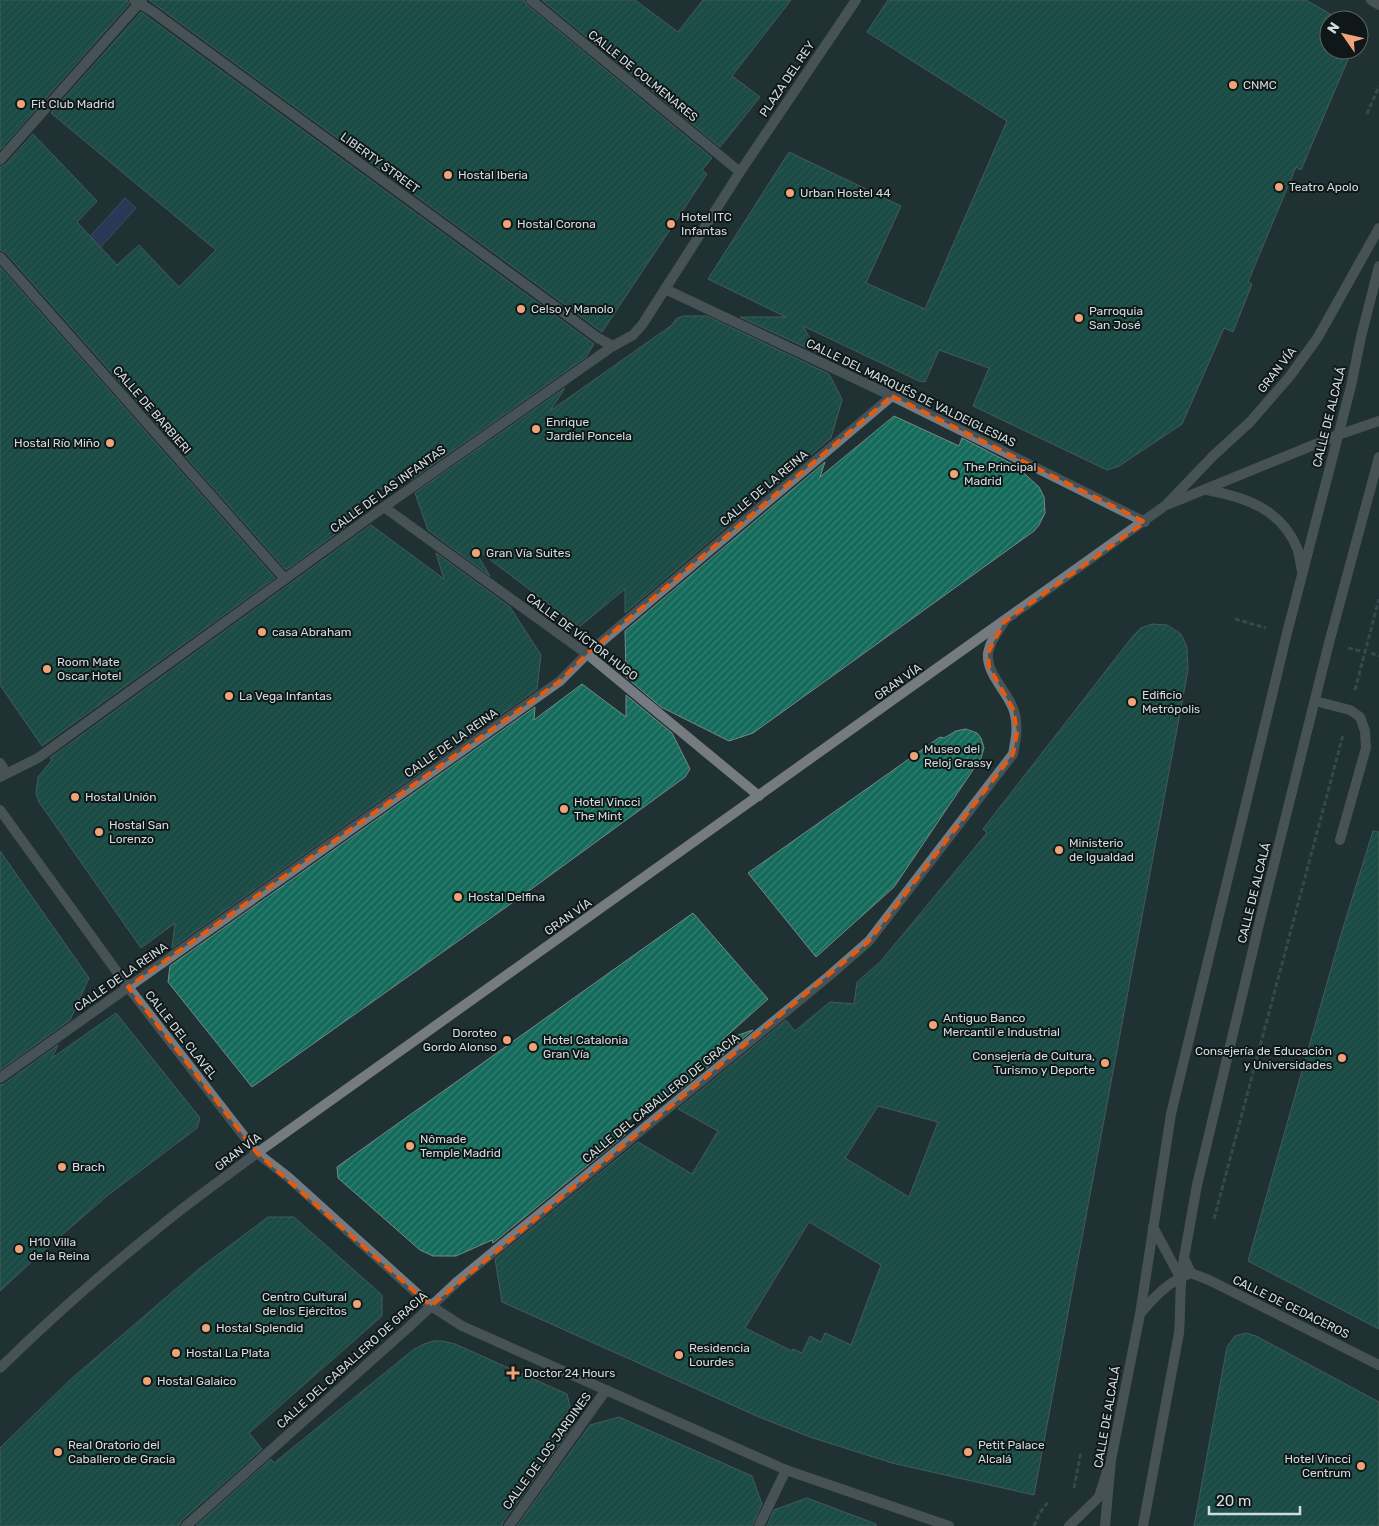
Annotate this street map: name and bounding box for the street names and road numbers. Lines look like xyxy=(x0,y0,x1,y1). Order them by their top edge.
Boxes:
street label: CALLE DE COLMENARES xyxy=(585,28,701,124)
street label: PLAZA DEL REY xyxy=(757,38,818,119)
street label: LIBERTY STREET xyxy=(338,130,422,196)
street label: CALLE DEL MARQUÉS DE VALDEIGLESIAS xyxy=(804,336,1018,450)
street label: GRAN VÍA xyxy=(1255,344,1299,396)
street label: CALLE DE BARBIERI xyxy=(110,363,194,457)
street label: CALLE DE ALCALÁ xyxy=(1310,365,1348,469)
street label: CALLE DE LAS INFANTAS xyxy=(328,442,448,536)
street label: CALLE DE LA REINA xyxy=(717,447,811,529)
street label: CALLE DE VÍCTOR HUGO xyxy=(524,591,640,683)
street label: GRAN VÍA xyxy=(872,661,924,703)
street label: CALLE DE LA REINA xyxy=(402,706,500,780)
street label: CALLE DE ALCALÁ xyxy=(1235,841,1273,945)
street label: GRAN VÍA xyxy=(542,896,594,938)
street label: CALLE DE LA REINA xyxy=(72,940,170,1014)
street label: CALLE DEL CLAVEL xyxy=(142,988,220,1082)
street label: CALLE DEL CABALLERO DE GRACIA xyxy=(580,1030,742,1166)
street label: GRAN VÍA xyxy=(212,1130,264,1174)
street label: CALLE DE CEDACEROS xyxy=(1230,1273,1352,1341)
street label: CALLE DEL CABALLERO DE GRACIA xyxy=(274,1289,430,1431)
street label: CALLE DE ALCALÁ xyxy=(1091,1365,1123,1469)
street label: CALLE DE LOS JARDINES xyxy=(500,1390,594,1512)

